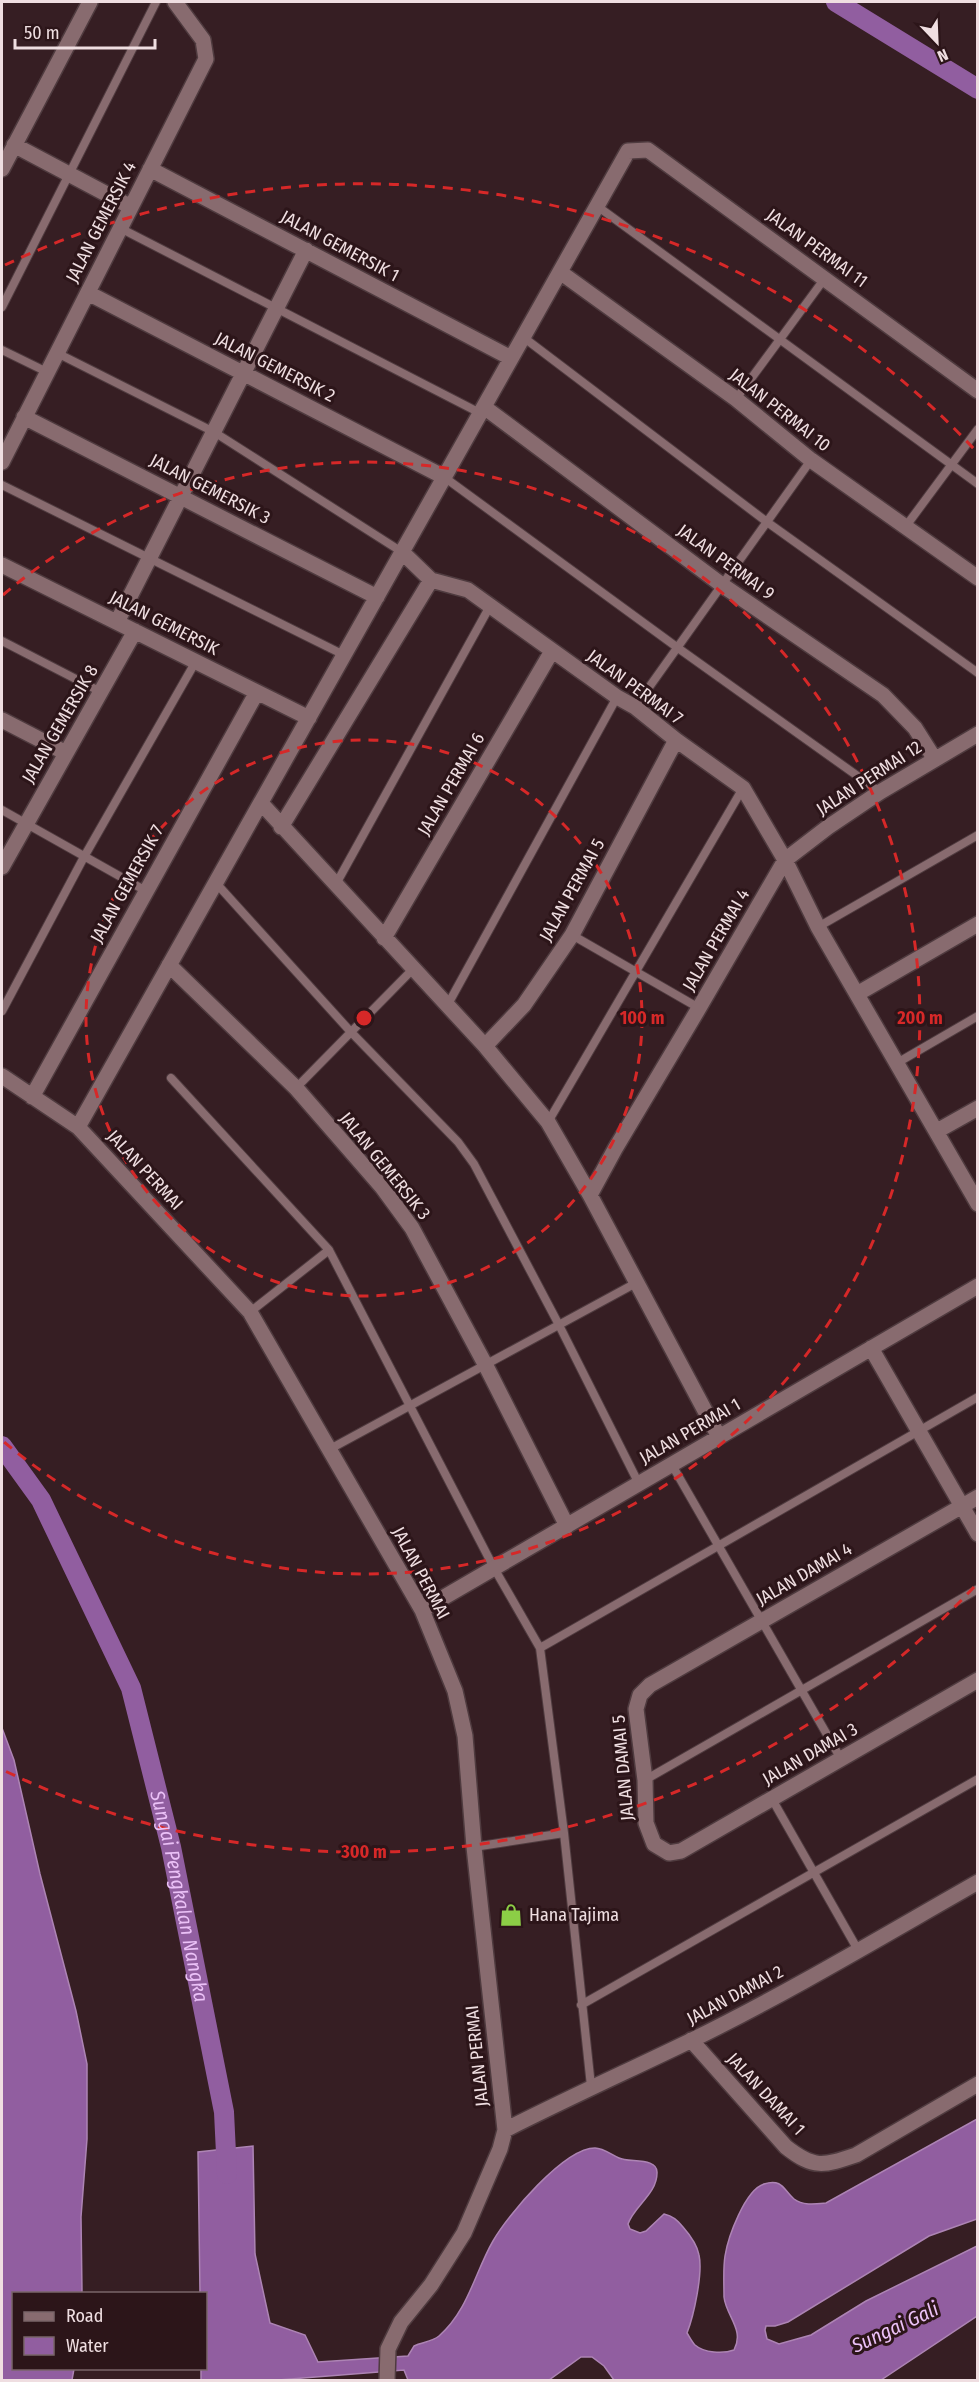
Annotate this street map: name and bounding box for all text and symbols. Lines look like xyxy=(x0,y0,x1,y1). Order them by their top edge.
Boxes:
scale bar xyxy=(15,12,154,50)
north arrow xyxy=(907,12,967,72)
text: 50 m xyxy=(24,22,60,44)
text: N xyxy=(935,45,951,66)
street label: JALAN GEMERSIK 4 xyxy=(61,158,141,286)
street label: JALAN PERMAI 11 xyxy=(762,204,872,292)
street label: JALAN GEMERSIK 1 xyxy=(277,206,403,286)
street label: JALAN GEMERSIK 2 xyxy=(211,327,339,407)
street label: JALAN PERMAI 10 xyxy=(725,364,835,456)
street label: JALAN GEMERSIK 3 xyxy=(146,449,274,529)
street label: JALAN PERMAI 9 xyxy=(673,519,779,605)
street label: JALAN GEMERSIK xyxy=(106,586,223,660)
street label: JALAN PERMAI 7 xyxy=(583,645,687,729)
street label: JALAN GEMERSIK 8 xyxy=(17,661,103,787)
street label: JALAN PERMAI 6 xyxy=(413,729,489,839)
street label: JALAN PERMAI 12 xyxy=(812,736,926,820)
street label: JALAN GEMERSIK 7 xyxy=(86,821,168,947)
street label: JALAN PERMAI 5 xyxy=(535,835,609,945)
street label: JALAN PERMAI 4 xyxy=(678,885,754,995)
text: 100 m xyxy=(620,1007,664,1029)
text: 200 m xyxy=(896,1007,943,1029)
centre of rings xyxy=(354,1008,374,1028)
street label: JALAN GEMERSIK 3 xyxy=(335,1108,435,1224)
street label: JALAN PERMAI xyxy=(102,1125,188,1215)
street label: JALAN PERMAI 1 xyxy=(636,1393,744,1469)
street label: JALAN PERMAI xyxy=(387,1523,455,1623)
street label: JALAN DAMAI 4 xyxy=(752,1538,856,1610)
street label: JALAN DAMAI 5 xyxy=(607,1714,639,1822)
street label: JALAN DAMAI 3 xyxy=(759,1718,861,1790)
water label: Sungai Pengkalan Nangka xyxy=(145,1787,214,2004)
text: 300 m xyxy=(340,1841,387,1863)
shop icon: Hana Tajima xyxy=(498,1902,524,1928)
place label: Hana Tajima xyxy=(529,1904,619,1926)
street label: JALAN DAMAI 2 xyxy=(683,1960,787,2030)
street label: JALAN PERMAI xyxy=(461,2004,493,2108)
street label: JALAN DAMAI 1 xyxy=(722,2048,810,2140)
legend xyxy=(12,2292,207,2370)
water label: Sungai Gali xyxy=(847,2296,942,2358)
text: Road xyxy=(66,2305,103,2327)
text: Water xyxy=(66,2335,109,2357)

